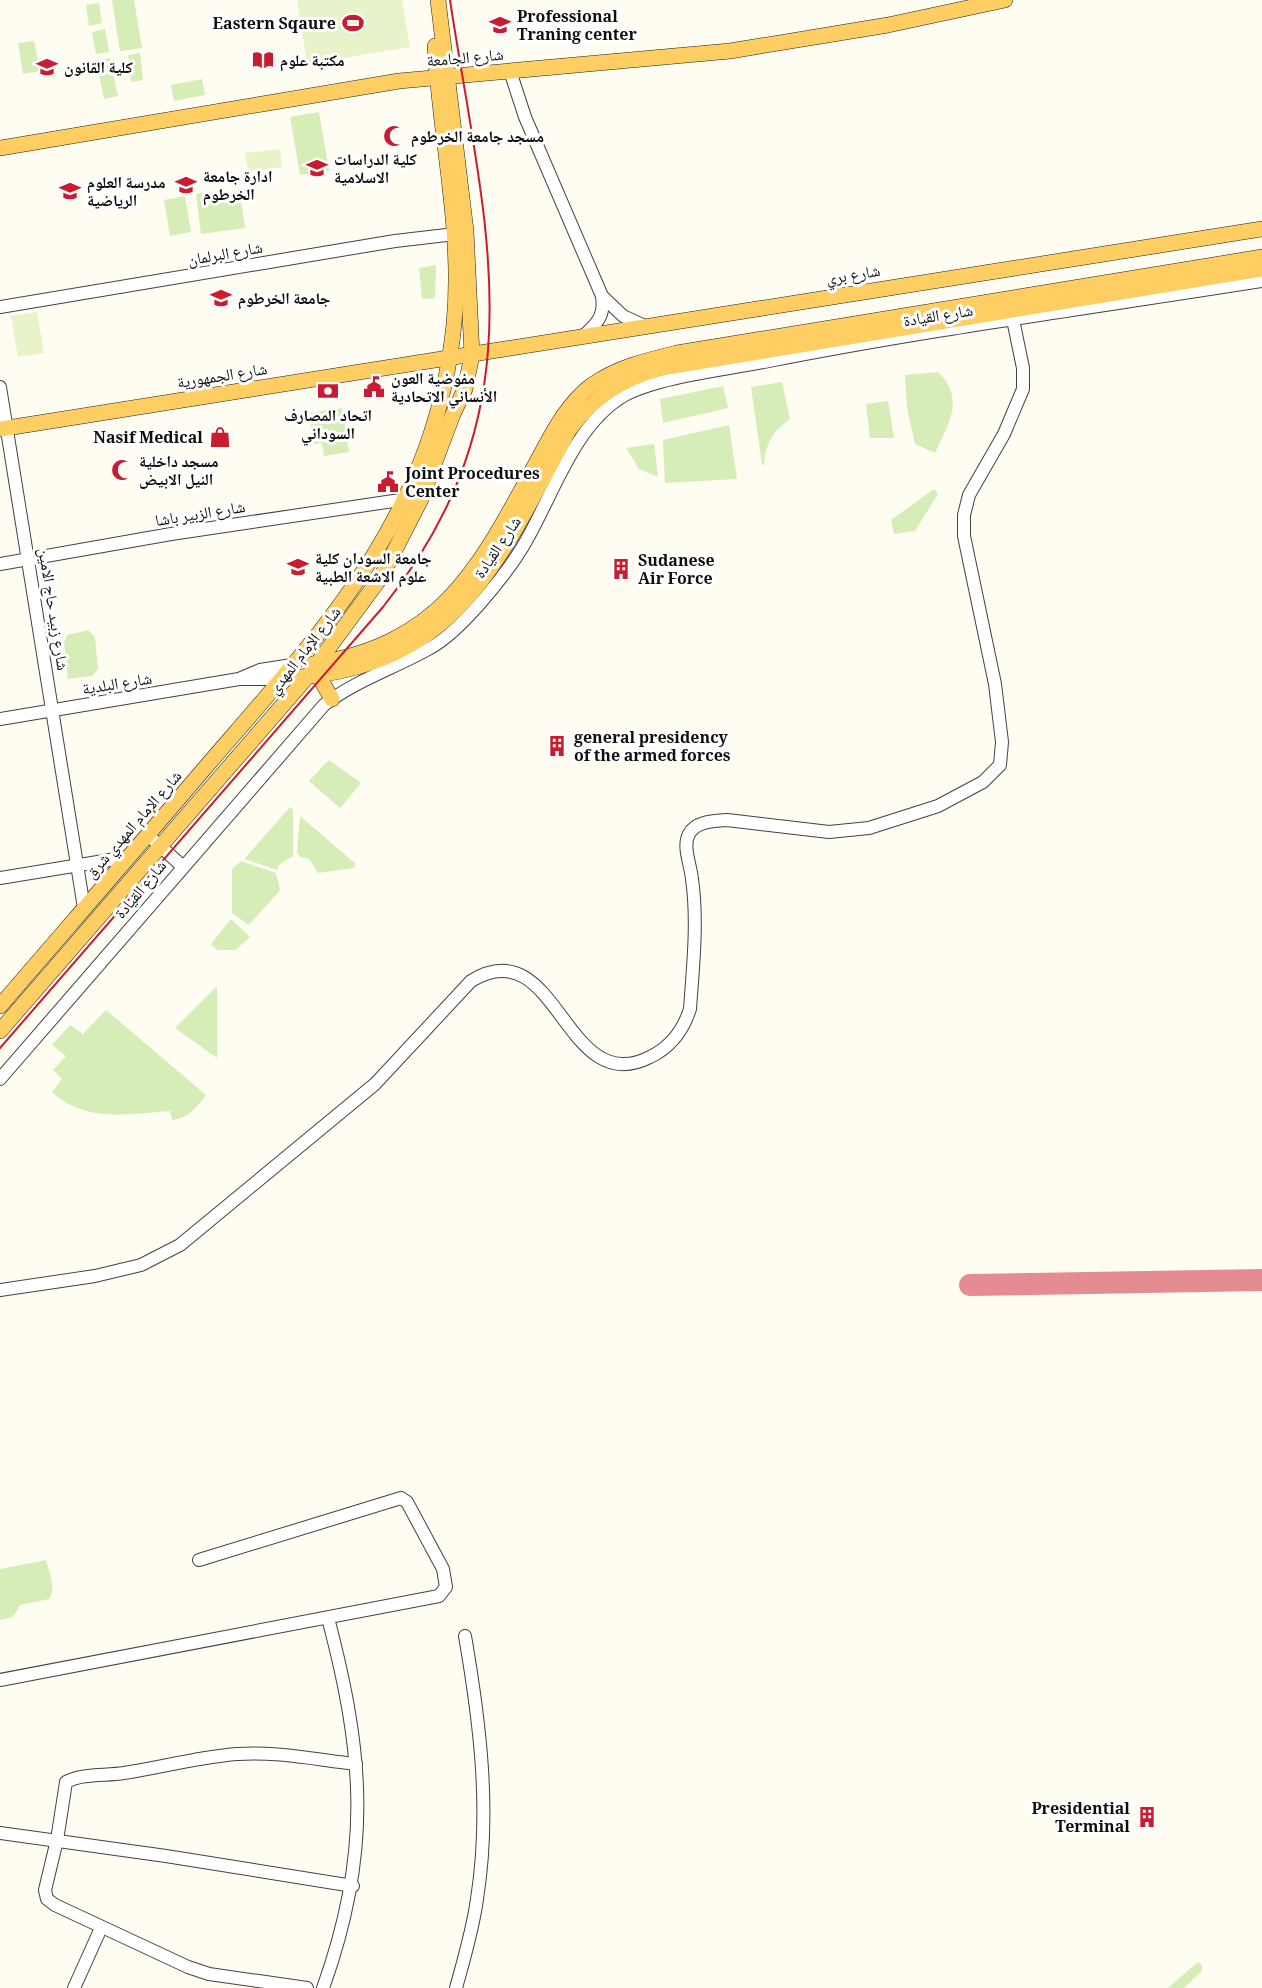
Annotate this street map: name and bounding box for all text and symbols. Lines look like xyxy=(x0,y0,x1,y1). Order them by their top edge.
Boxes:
place label: Professional Traning center xyxy=(517,5,637,50)
sports icon: Eastern Sqaure xyxy=(341,11,365,35)
place label: Eastern Sqaure xyxy=(213,12,336,39)
school or university icon: Professional Traning center xyxy=(488,13,512,37)
street label: شارع الجامعة xyxy=(426,43,505,76)
library icon: مكتبة علوم xyxy=(251,48,275,72)
place label: مكتبة علوم xyxy=(280,49,345,76)
school or university icon: كلية القانون xyxy=(35,55,59,79)
place label: كلية القانون xyxy=(64,56,133,83)
mosque icon: مسجد جامعة الخرطوم xyxy=(382,124,406,148)
place label: مسجد جامعة الخرطوم xyxy=(411,125,544,152)
place label: كلية الدراسات الاسلامية xyxy=(334,148,417,193)
school or university icon: كلية الدراسات الاسلامية xyxy=(305,156,329,180)
place label: ادارة جامعة الخرطوم xyxy=(203,165,273,210)
place label: مدرسة العلوم الرياضية xyxy=(87,171,166,216)
school or university icon: ادارة جامعة الخرطوم xyxy=(174,173,198,197)
school or university icon: مدرسة العلوم الرياضية xyxy=(58,179,82,203)
street label: شارع البرلمان xyxy=(186,236,265,275)
street label: شارع بري xyxy=(824,259,883,294)
school or university icon: جامعة الخرطوم xyxy=(209,286,233,310)
place label: جامعة الخرطوم xyxy=(238,287,331,314)
street label: شارع القيادة xyxy=(902,299,975,336)
street label: شارع الجمهورية xyxy=(175,357,269,398)
place label: مفوضية العون الأنساني الاتحادية xyxy=(391,367,497,412)
public building icon: مفوضية العون الأنساني الاتحادية xyxy=(362,375,386,399)
bank icon: اتحاد المصارف السوداني xyxy=(316,379,340,403)
place label: اتحاد المصارف السوداني xyxy=(284,404,372,449)
shop icon: Nasif Medical xyxy=(208,425,232,449)
place label: Nasif Medical xyxy=(93,426,203,453)
place label: مسجد داخلية النيل الابيض xyxy=(139,450,219,495)
mosque icon: مسجد داخلية النيل الابيض xyxy=(110,458,134,482)
place label: Joint Procedures Center xyxy=(404,462,540,507)
public building icon: Joint Procedures Center xyxy=(376,470,400,494)
street label: شارع الزبير باشا xyxy=(153,495,247,536)
street label: شارع القيادة xyxy=(468,512,530,585)
street label: شارع زبيد حاج الامين xyxy=(29,546,75,673)
place label: جامعة السودان كلية علوم الاشعة الطبية xyxy=(315,547,432,592)
place label: Sudanese Air Force xyxy=(638,549,715,594)
school or university icon: جامعة السودان كلية علوم الاشعة الطبية xyxy=(286,555,310,579)
building icon: Sudanese Air Force xyxy=(609,557,633,581)
street label: شارع الإمام المهدي xyxy=(263,601,349,702)
street label: شارع البلدية xyxy=(81,667,154,704)
place label: general presidency of the armed forces xyxy=(574,726,731,771)
building icon: general presidency of the armed forces xyxy=(545,734,569,758)
street label: شارع الإمام المهدي شرق xyxy=(80,765,190,886)
street label: شارع القيادة xyxy=(109,855,175,926)
place label: Presidential Terminal xyxy=(1031,1797,1130,1842)
building icon: Presidential Terminal xyxy=(1135,1805,1159,1829)

